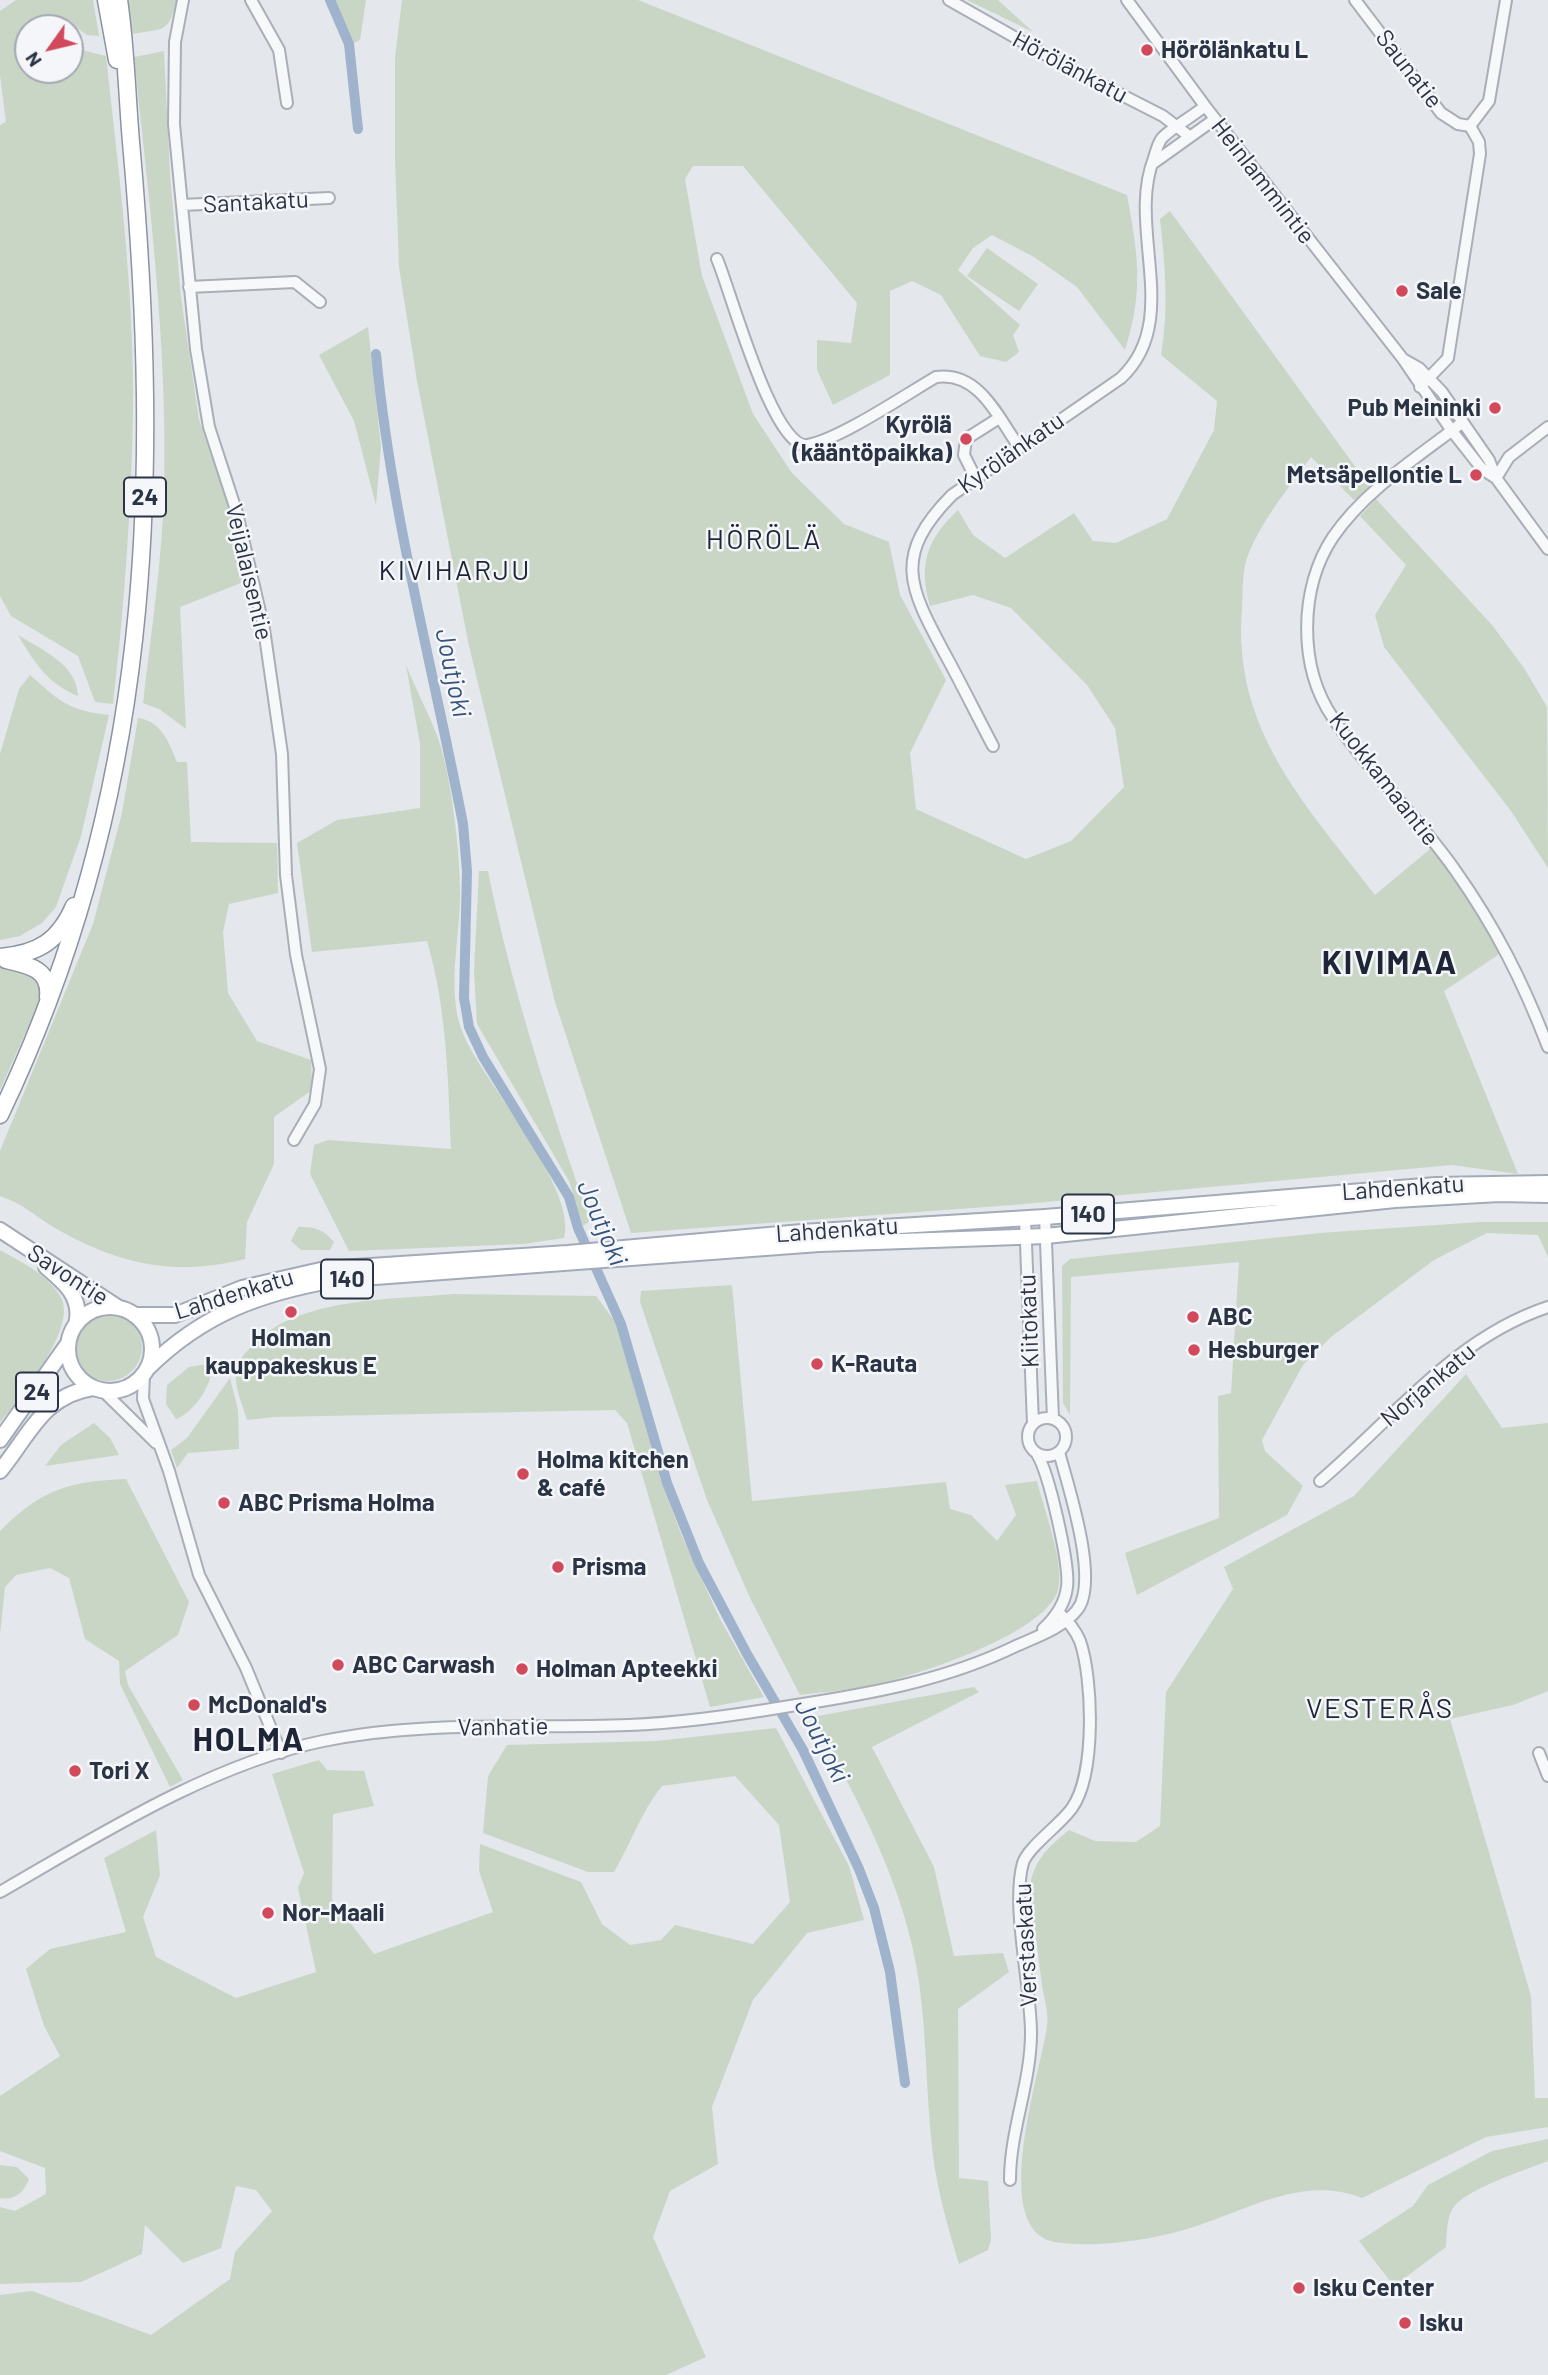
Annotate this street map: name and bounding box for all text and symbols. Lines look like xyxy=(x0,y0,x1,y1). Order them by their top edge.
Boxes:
north arrow xyxy=(14,14,84,84)
street label: Saunatie xyxy=(1369,24,1449,114)
street label: Hörölänkatu xyxy=(1007,25,1133,109)
place label: Hörölänkatu L xyxy=(1161,36,1308,64)
marker: Hörölänkatu L xyxy=(1139,42,1155,58)
text: N xyxy=(20,48,46,72)
street label: Heinlammintie xyxy=(1205,112,1321,250)
street label: Santakatu xyxy=(202,185,310,219)
place label: Sale xyxy=(1416,277,1462,305)
marker: Sale xyxy=(1394,283,1410,299)
place label: Pub Meininki xyxy=(1348,394,1481,422)
marker: Pub Meininki xyxy=(1487,400,1503,416)
street label: Kyrölänkatu xyxy=(952,406,1070,500)
place label: Kyrölä (kääntöpaikka) xyxy=(792,411,952,467)
marker: Kyrölä (kääntöpaikka) xyxy=(958,431,974,447)
place label: Metsäpellontie L xyxy=(1286,461,1462,489)
marker: Metsäpellontie L xyxy=(1468,467,1484,483)
road number: 24 xyxy=(124,477,166,516)
street label: Veijalaisentie xyxy=(219,501,279,643)
district label: HÖRÖLÄ xyxy=(707,523,821,557)
district label: KIVIHARJU xyxy=(380,554,530,588)
water label: Joutjoki xyxy=(428,626,478,720)
street label: Kuokkamaantie xyxy=(1323,706,1445,852)
district label: KIVIMAA xyxy=(1323,944,1457,982)
street label: Lahdenkatu xyxy=(1341,1169,1465,1207)
water label: Joutjoki xyxy=(570,1175,634,1271)
road number: 140 xyxy=(1062,1194,1114,1233)
street label: Lahdenkatu xyxy=(775,1211,899,1249)
street label: Savontie xyxy=(22,1238,114,1312)
road number: 140 xyxy=(321,1260,373,1298)
street label: Lahdenkatu xyxy=(171,1262,297,1326)
street label: Kiitokatu xyxy=(1013,1274,1045,1368)
place label: ABC xyxy=(1207,1303,1253,1331)
marker: Holman kauppakeskus E xyxy=(283,1304,299,1320)
marker: ABC xyxy=(1185,1309,1201,1325)
place label: Holman kauppakeskus E xyxy=(205,1324,377,1380)
place label: Hesburger xyxy=(1208,1336,1319,1364)
street label: Norjankatu xyxy=(1375,1337,1481,1433)
marker: Hesburger xyxy=(1186,1342,1202,1358)
place label: K-Rauta xyxy=(831,1350,917,1378)
marker: K-Rauta xyxy=(809,1356,825,1372)
road number: 24 xyxy=(16,1372,58,1412)
place label: Holma kitchen & café xyxy=(537,1446,689,1502)
marker: Holma kitchen & café xyxy=(515,1466,531,1482)
place label: ABC Prisma Holma xyxy=(238,1489,435,1517)
marker: ABC Prisma Holma xyxy=(216,1495,232,1511)
place label: Prisma xyxy=(572,1553,646,1581)
marker: Prisma xyxy=(550,1559,566,1575)
place label: ABC Carwash xyxy=(352,1651,495,1679)
place label: Holman Apteekki xyxy=(536,1655,718,1683)
marker: ABC Carwash xyxy=(330,1657,346,1673)
marker: Holman Apteekki xyxy=(514,1661,530,1677)
place label: McDonald's xyxy=(208,1691,327,1719)
district label: VESTERÅS xyxy=(1307,1692,1453,1726)
water label: Joutjoki xyxy=(788,1694,856,1788)
marker: McDonald's xyxy=(186,1697,202,1713)
street label: Vanhatie xyxy=(457,1712,549,1742)
district label: HOLMA xyxy=(193,1721,305,1759)
place label: Tori X xyxy=(89,1757,150,1785)
marker: Tori X xyxy=(67,1763,83,1779)
street label: Verstaskatu xyxy=(1008,1882,1044,2008)
place label: Nor-Maali xyxy=(282,1899,385,1927)
marker: Nor-Maali xyxy=(260,1905,276,1921)
place label: Isku Center xyxy=(1313,2274,1434,2302)
marker: Isku Center xyxy=(1291,2280,1307,2296)
place label: Isku xyxy=(1419,2309,1463,2337)
marker: Isku xyxy=(1397,2315,1413,2331)

